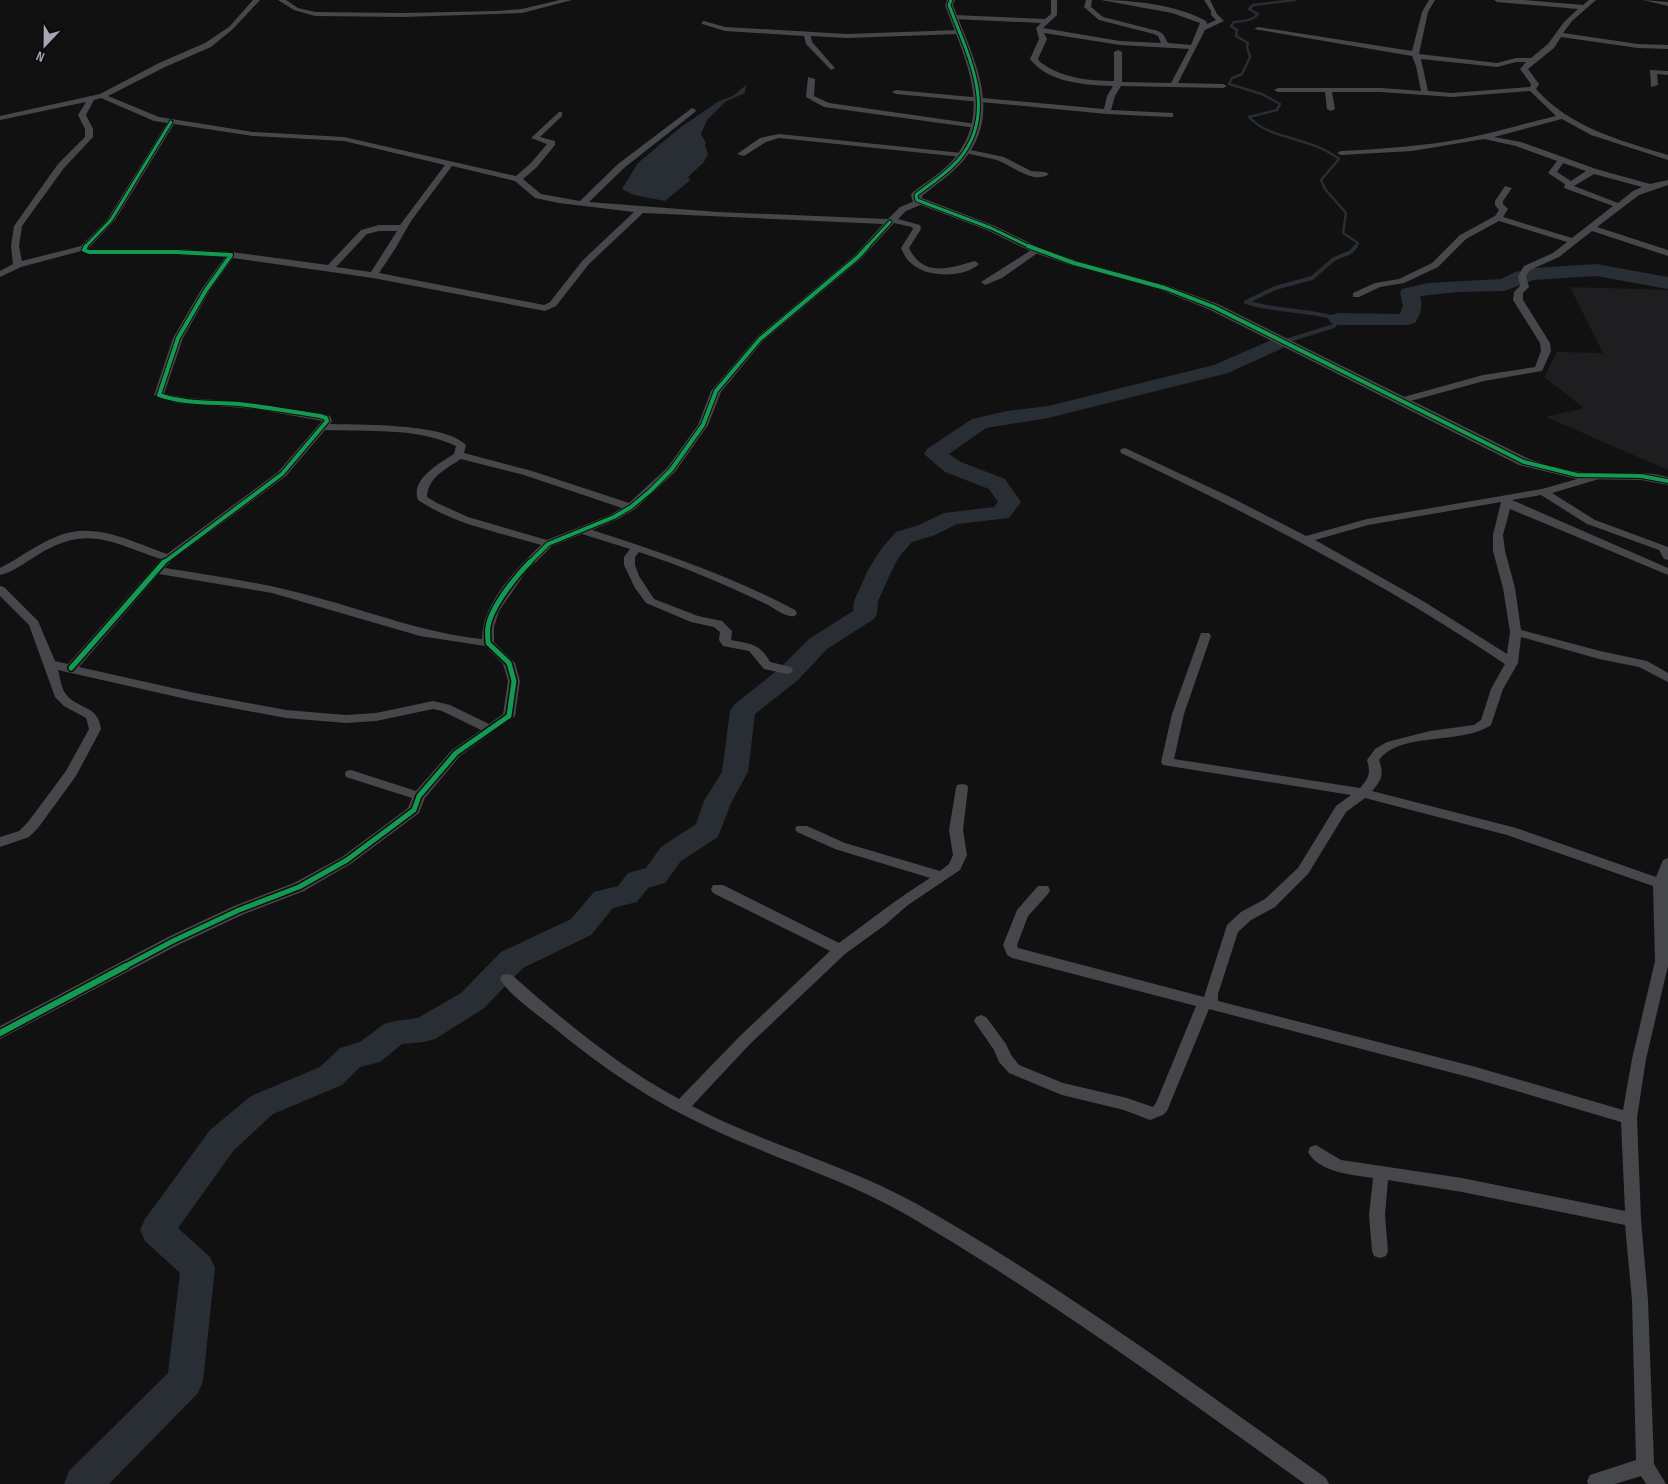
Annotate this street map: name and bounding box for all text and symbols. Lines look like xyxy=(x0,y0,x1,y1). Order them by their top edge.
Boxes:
north arrow xyxy=(20,20,70,70)
text: N xyxy=(34,47,47,66)

